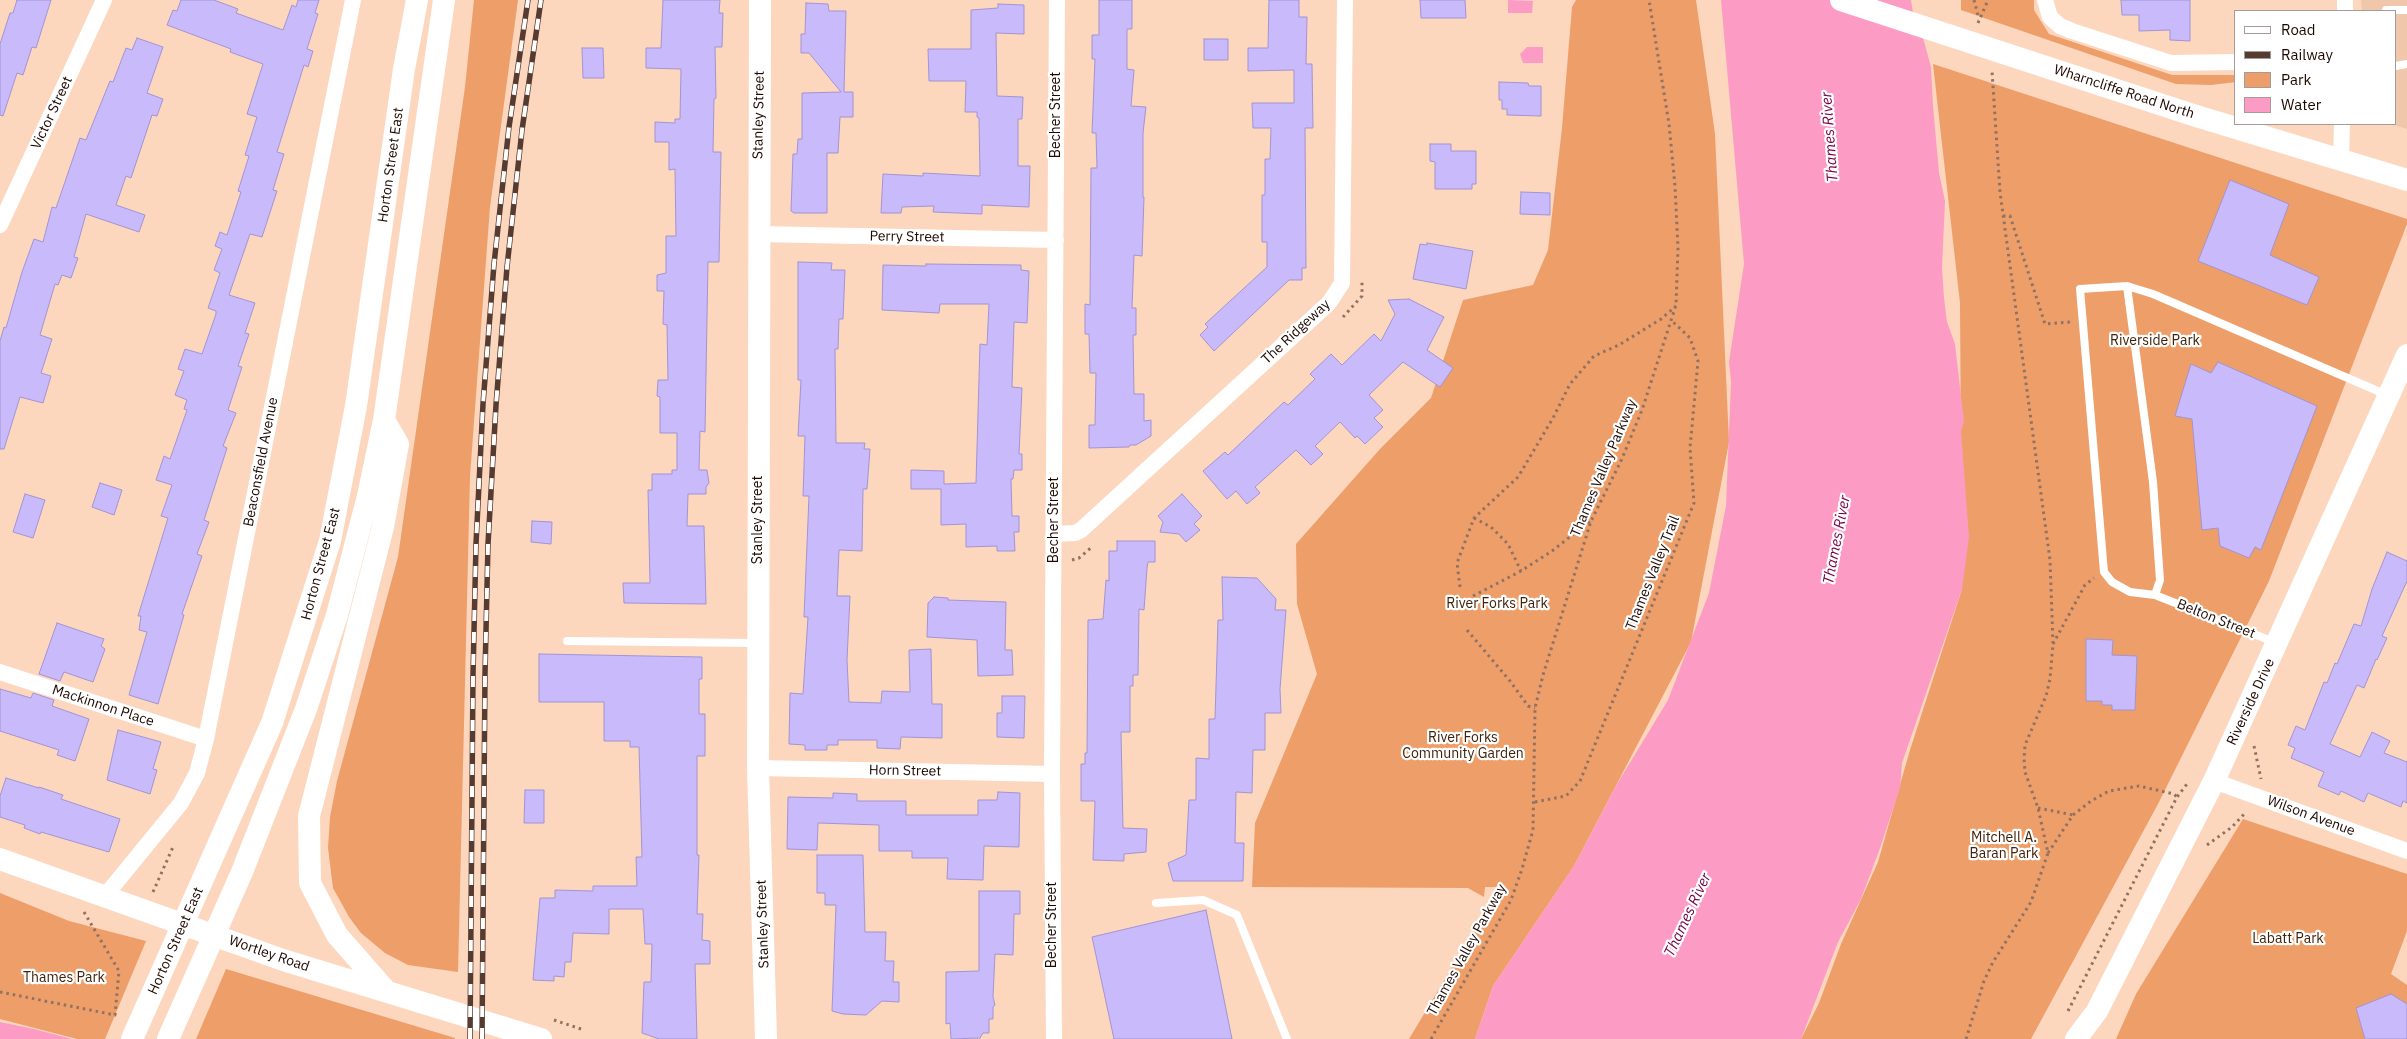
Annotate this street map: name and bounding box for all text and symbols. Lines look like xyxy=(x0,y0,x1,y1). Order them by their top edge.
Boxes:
legend xyxy=(2234,10,2397,125)
text: Road xyxy=(2281,20,2316,39)
text: Railway xyxy=(2281,45,2333,64)
street label: Wharncliffe Road North xyxy=(2052,61,2196,123)
text: Park xyxy=(2281,70,2311,89)
street label: Stanley Street xyxy=(750,71,768,159)
street label: Becher Street xyxy=(1048,72,1064,158)
street label: Victor Street xyxy=(28,74,76,152)
water label: Thames River xyxy=(1818,91,1842,183)
text: Water xyxy=(2281,95,2321,114)
street label: Horton Street East xyxy=(375,106,407,224)
street label: Perry Street xyxy=(869,228,945,246)
street label: The Ridgeway xyxy=(1258,296,1334,368)
park label: Riverside Park xyxy=(2110,333,2200,349)
street label: Beaconsfield Avenue xyxy=(240,396,282,528)
street label: Thames Valley Parkway xyxy=(1567,397,1641,539)
street label: Stanley Street xyxy=(750,476,766,564)
street label: Becher Street xyxy=(1046,477,1062,563)
water label: Thames River xyxy=(1820,494,1854,586)
street label: Horton Street East xyxy=(298,506,344,622)
street label: Thames Valley Trail xyxy=(1622,513,1684,633)
park label: River Forks Park xyxy=(1446,596,1548,612)
street label: Belton Street xyxy=(2174,596,2258,642)
street label: Riverside Drive xyxy=(2224,656,2278,748)
street label: Mackinnon Place xyxy=(50,682,156,730)
park label: River Forks Community Garden xyxy=(1402,730,1524,762)
street label: Horn Street xyxy=(869,762,941,780)
street label: Wilson Avenue xyxy=(2265,792,2357,840)
park label: Mitchell A. Baran Park xyxy=(1970,830,2038,862)
water label: Thames River xyxy=(1661,870,1715,960)
street label: Stanley Street xyxy=(753,879,773,969)
street label: Thames Valley Parkway xyxy=(1424,881,1510,1019)
street label: Becher Street xyxy=(1044,882,1060,968)
street label: Horton Street East xyxy=(145,885,207,997)
park label: Labatt Park xyxy=(2252,931,2324,947)
street label: Wortley Road xyxy=(227,932,311,976)
park label: Thames Park xyxy=(23,970,105,986)

